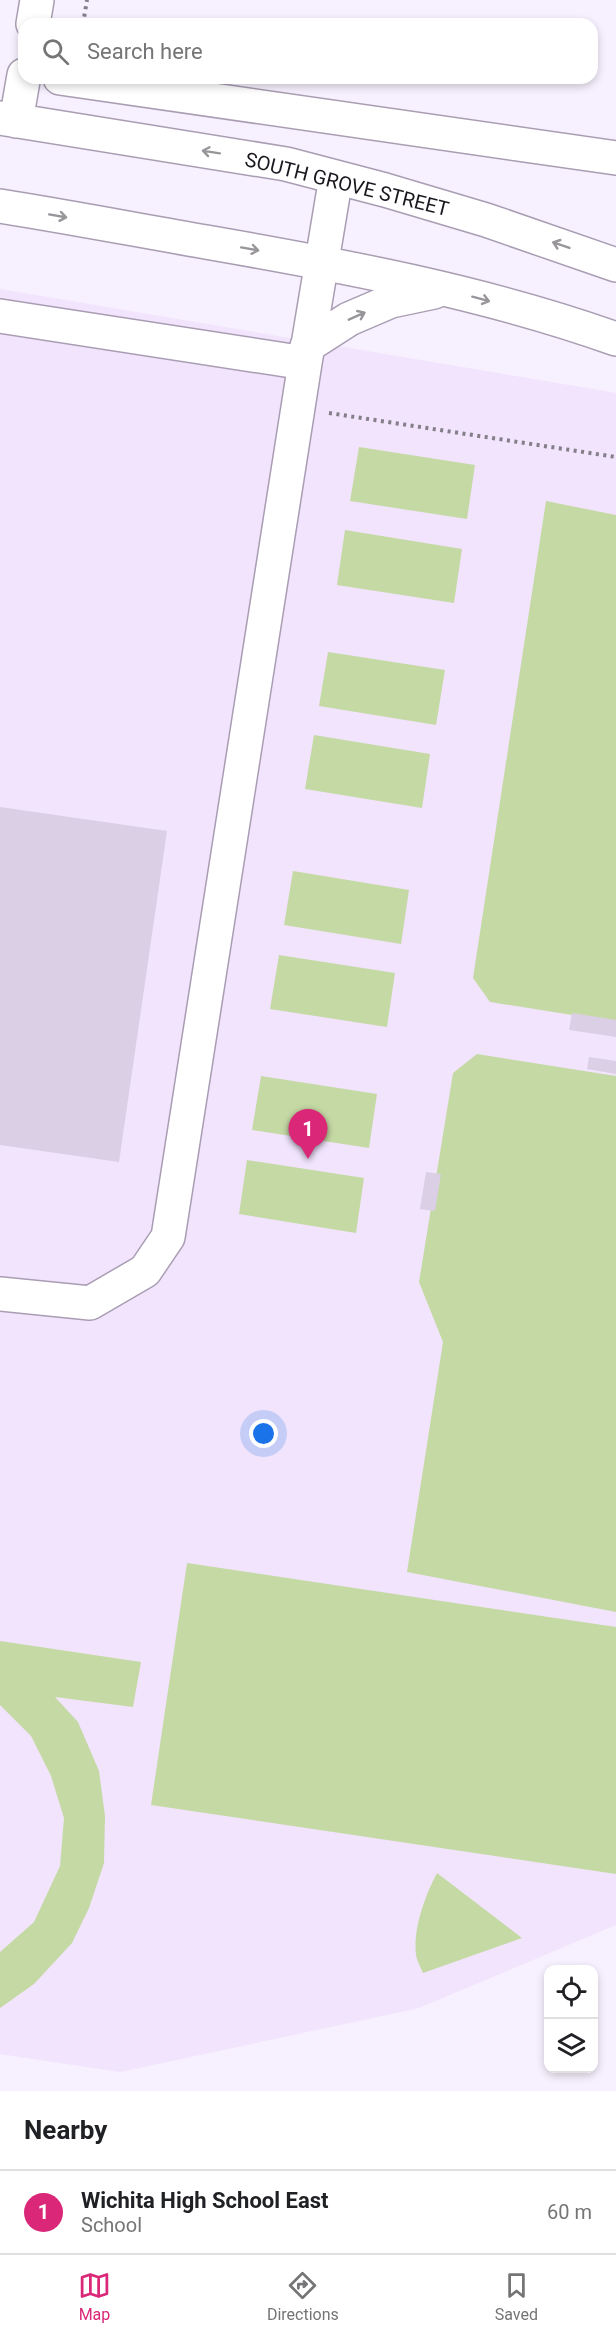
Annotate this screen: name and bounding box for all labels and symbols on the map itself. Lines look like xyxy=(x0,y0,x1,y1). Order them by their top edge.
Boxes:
one-way arrow xyxy=(201,146,221,157)
street label: SOUTH GROVE STREET xyxy=(243,147,452,221)
one-way arrow xyxy=(47,210,67,221)
one-way arrow xyxy=(552,239,571,250)
one-way arrow xyxy=(239,244,259,255)
one-way arrow xyxy=(471,294,490,305)
one-way arrow xyxy=(347,310,366,321)
pin: 1 xyxy=(288,1110,328,1159)
your location xyxy=(249,1419,278,1448)

